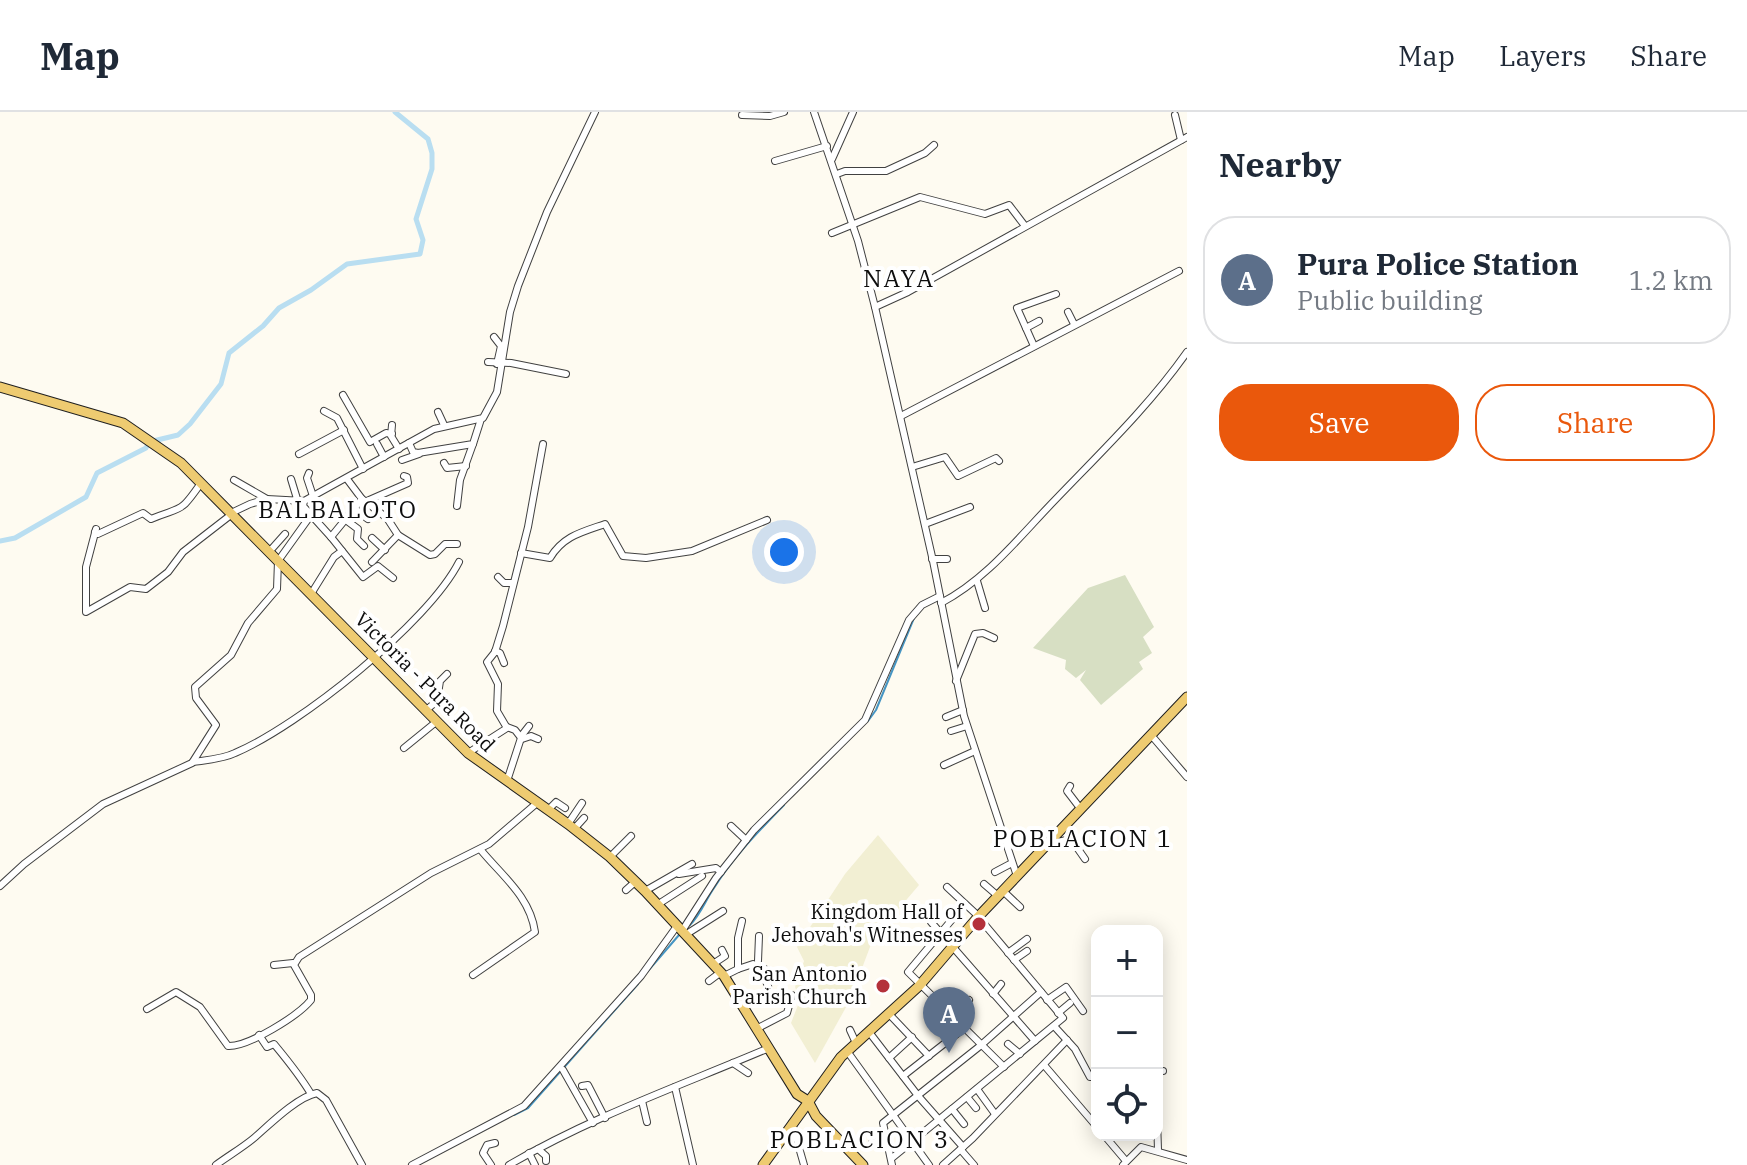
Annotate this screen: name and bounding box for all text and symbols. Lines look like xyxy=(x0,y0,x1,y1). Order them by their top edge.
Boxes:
text: Map xyxy=(40,31,120,80)
text: Map xyxy=(1398,37,1455,74)
text: Layers xyxy=(1499,37,1586,74)
text: Share xyxy=(1630,37,1707,74)
text: Nearby xyxy=(1219,142,1341,186)
text: Pura Police Station xyxy=(1297,244,1579,283)
district label: NAYA xyxy=(863,262,935,294)
text: A xyxy=(1238,263,1256,297)
text: 1.2 km xyxy=(1629,263,1713,297)
text: Public building xyxy=(1297,283,1483,317)
button: Save xyxy=(1219,384,1459,461)
button: Share xyxy=(1475,384,1715,461)
district label: BALBALOTO xyxy=(258,493,418,525)
your location xyxy=(764,532,804,572)
street label: Victoria - Pura Road xyxy=(349,606,501,758)
district label: POBLACION 1 xyxy=(993,822,1173,854)
place label: Kingdom Hall of Jehovah's Witnesses xyxy=(772,898,964,948)
marker: Kingdom Hall of Jehovah's Witnesses xyxy=(970,915,988,933)
map controls xyxy=(1091,925,1163,1141)
button: + xyxy=(1091,925,1163,997)
place label: San Antonio Parish Church xyxy=(732,960,867,1010)
marker: San Antonio Parish Church xyxy=(874,977,892,995)
pin: A xyxy=(923,987,975,1053)
button: − xyxy=(1091,997,1163,1069)
button: locate xyxy=(1091,1069,1163,1141)
district label: POBLACION 3 xyxy=(770,1123,950,1155)

